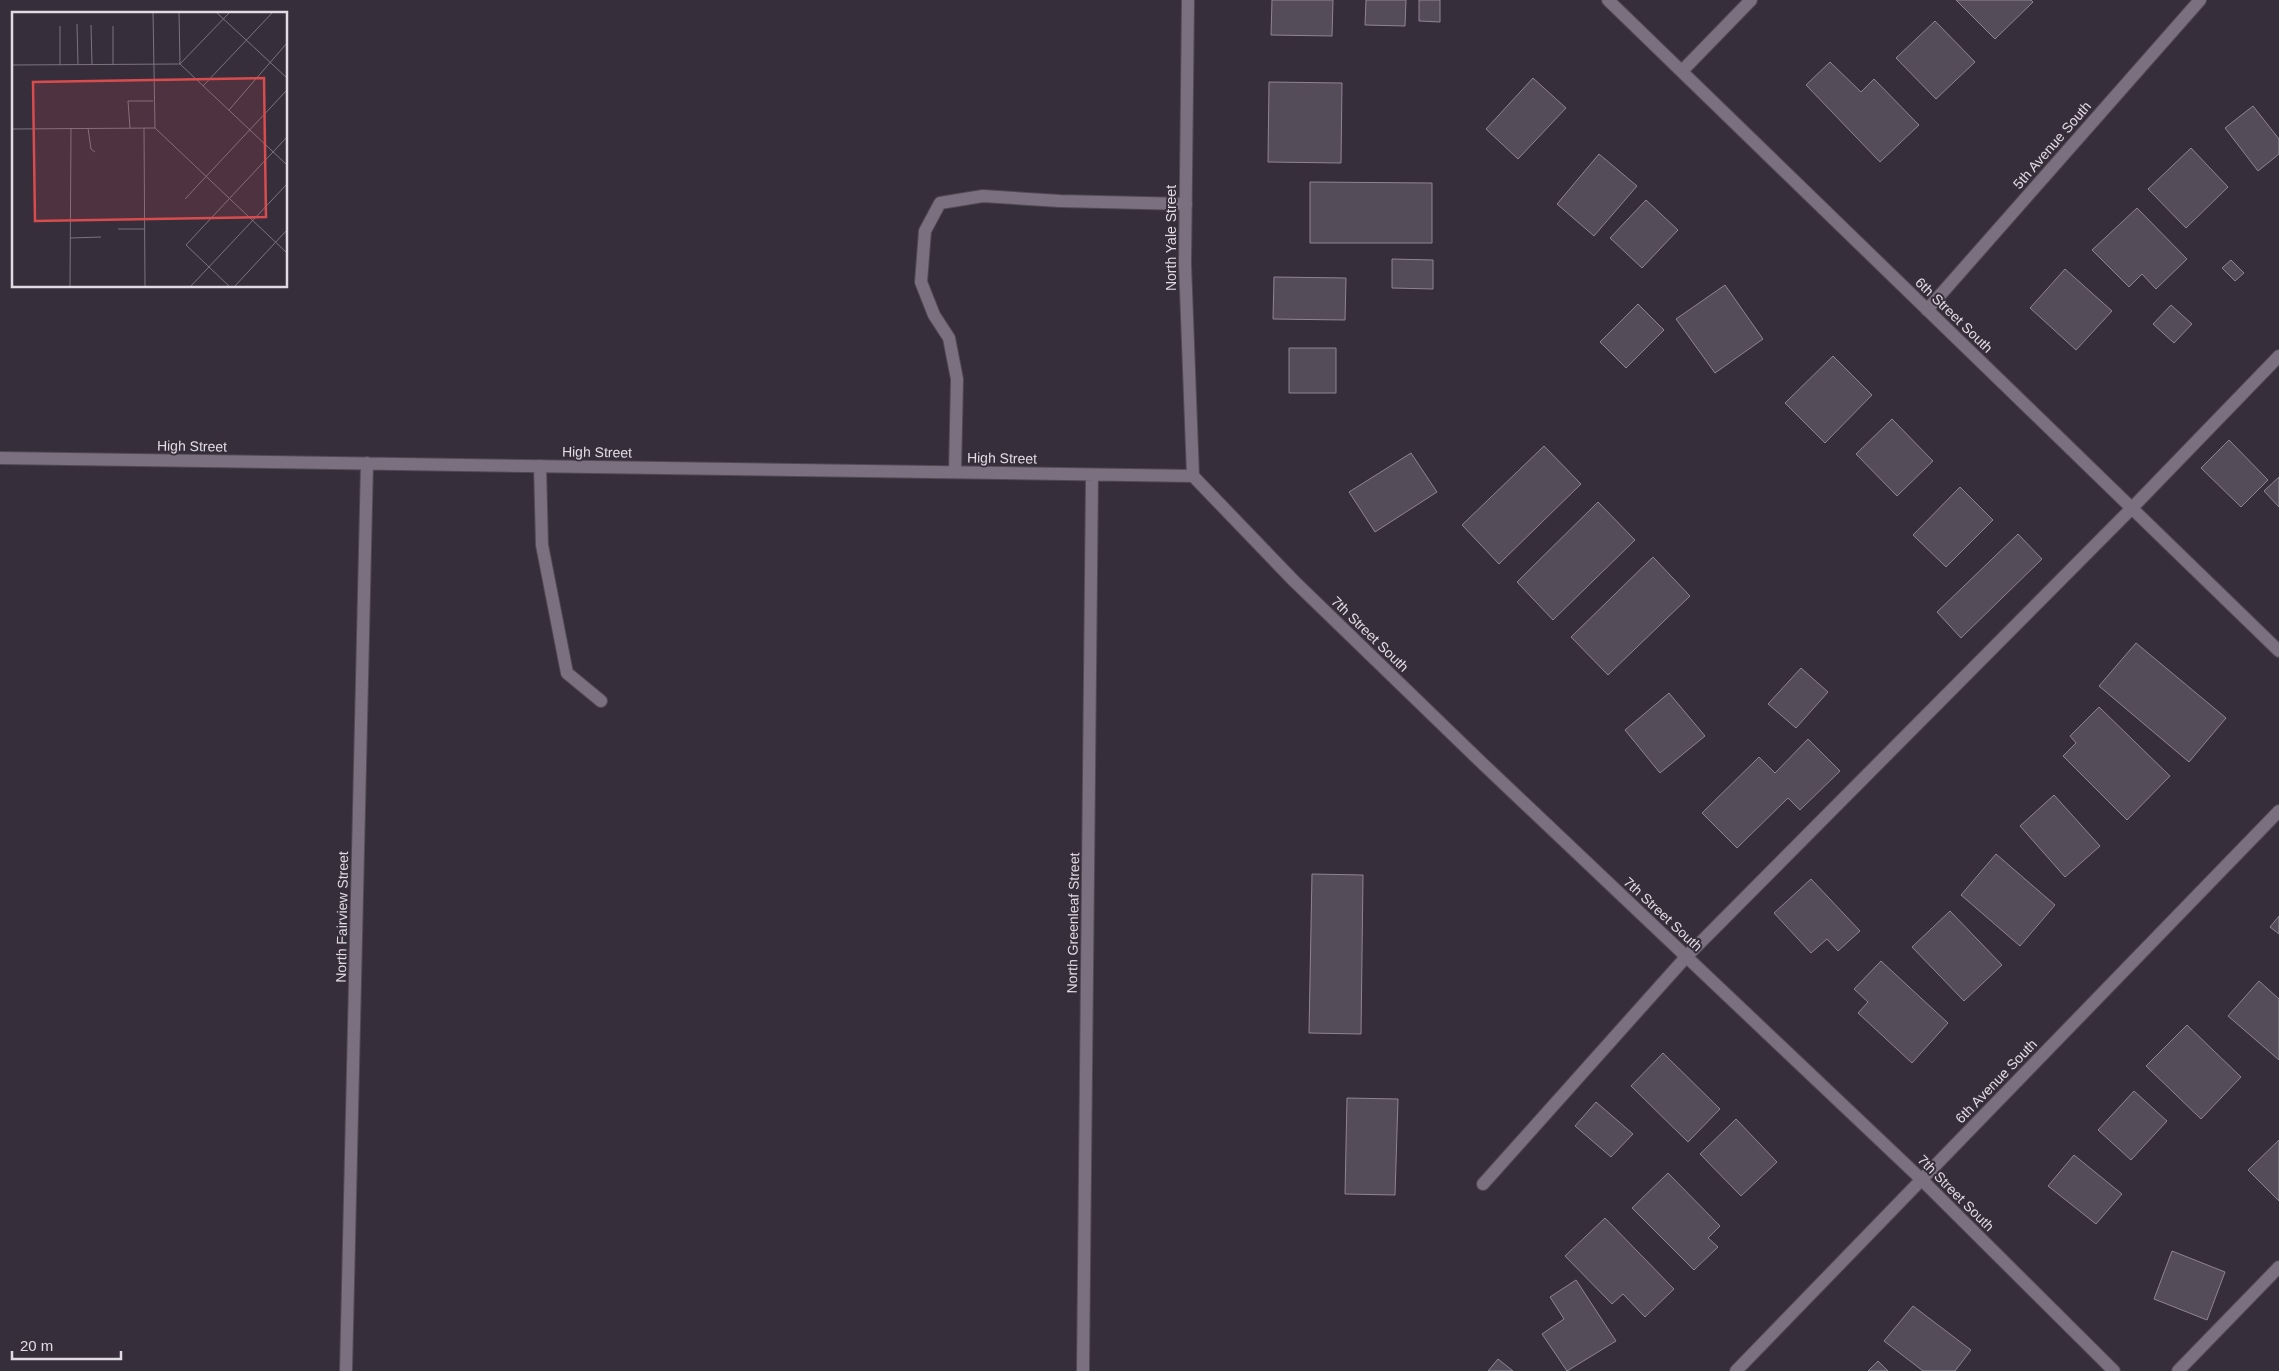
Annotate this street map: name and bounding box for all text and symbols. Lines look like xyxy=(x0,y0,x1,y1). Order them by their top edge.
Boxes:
inset map xyxy=(12,12,288,288)
street label: 5th Avenue South xyxy=(2010,98,2094,192)
street label: North Yale Street xyxy=(1163,185,1179,291)
street label: 6th Street South xyxy=(1912,274,1996,356)
street label: High Street xyxy=(157,437,227,455)
street label: High Street xyxy=(562,443,632,461)
street label: High Street xyxy=(967,449,1037,467)
street label: 7th Street South xyxy=(1328,593,1412,675)
street label: North Fairview Street xyxy=(333,851,351,983)
street label: North Greenleaf Street xyxy=(1064,852,1082,994)
street label: 7th Street South xyxy=(1621,874,1705,954)
street label: 6th Avenue South xyxy=(1952,1036,2040,1126)
street label: 7th Street South xyxy=(1915,1152,1997,1234)
scale bar xyxy=(12,1328,121,1360)
text: 20 m xyxy=(20,1337,53,1354)

